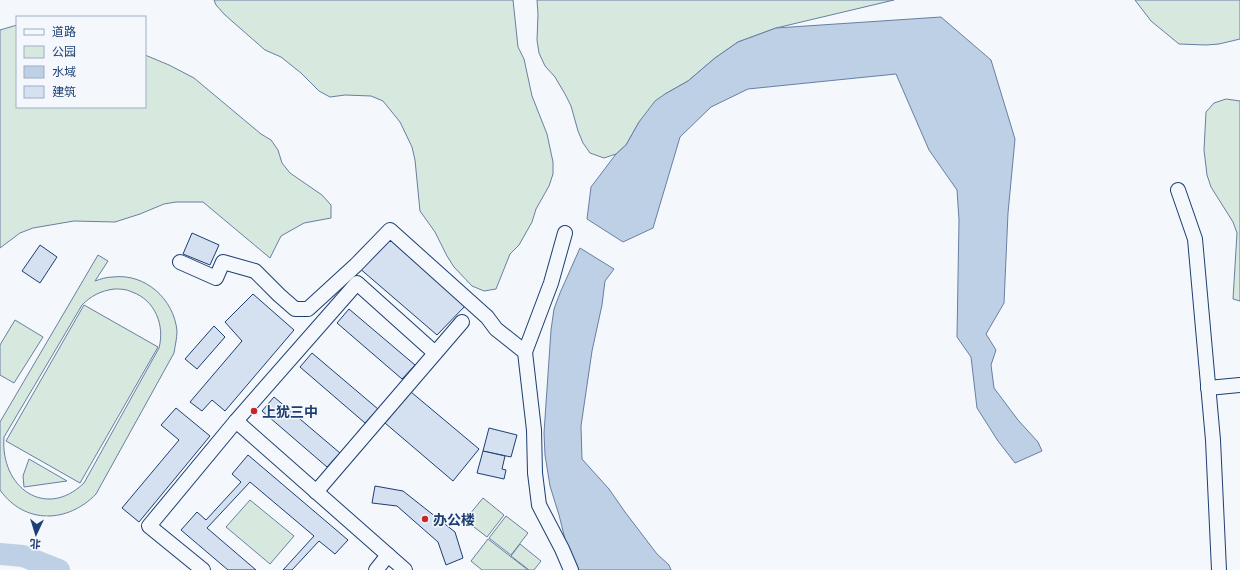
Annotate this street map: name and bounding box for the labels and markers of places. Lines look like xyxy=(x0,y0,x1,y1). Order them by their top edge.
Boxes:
place label: 上犹三中 xyxy=(262,403,318,420)
marker: 上犹三中 xyxy=(249,406,259,416)
place label: 办公楼 xyxy=(433,511,475,528)
marker: 办公楼 xyxy=(420,514,430,524)

